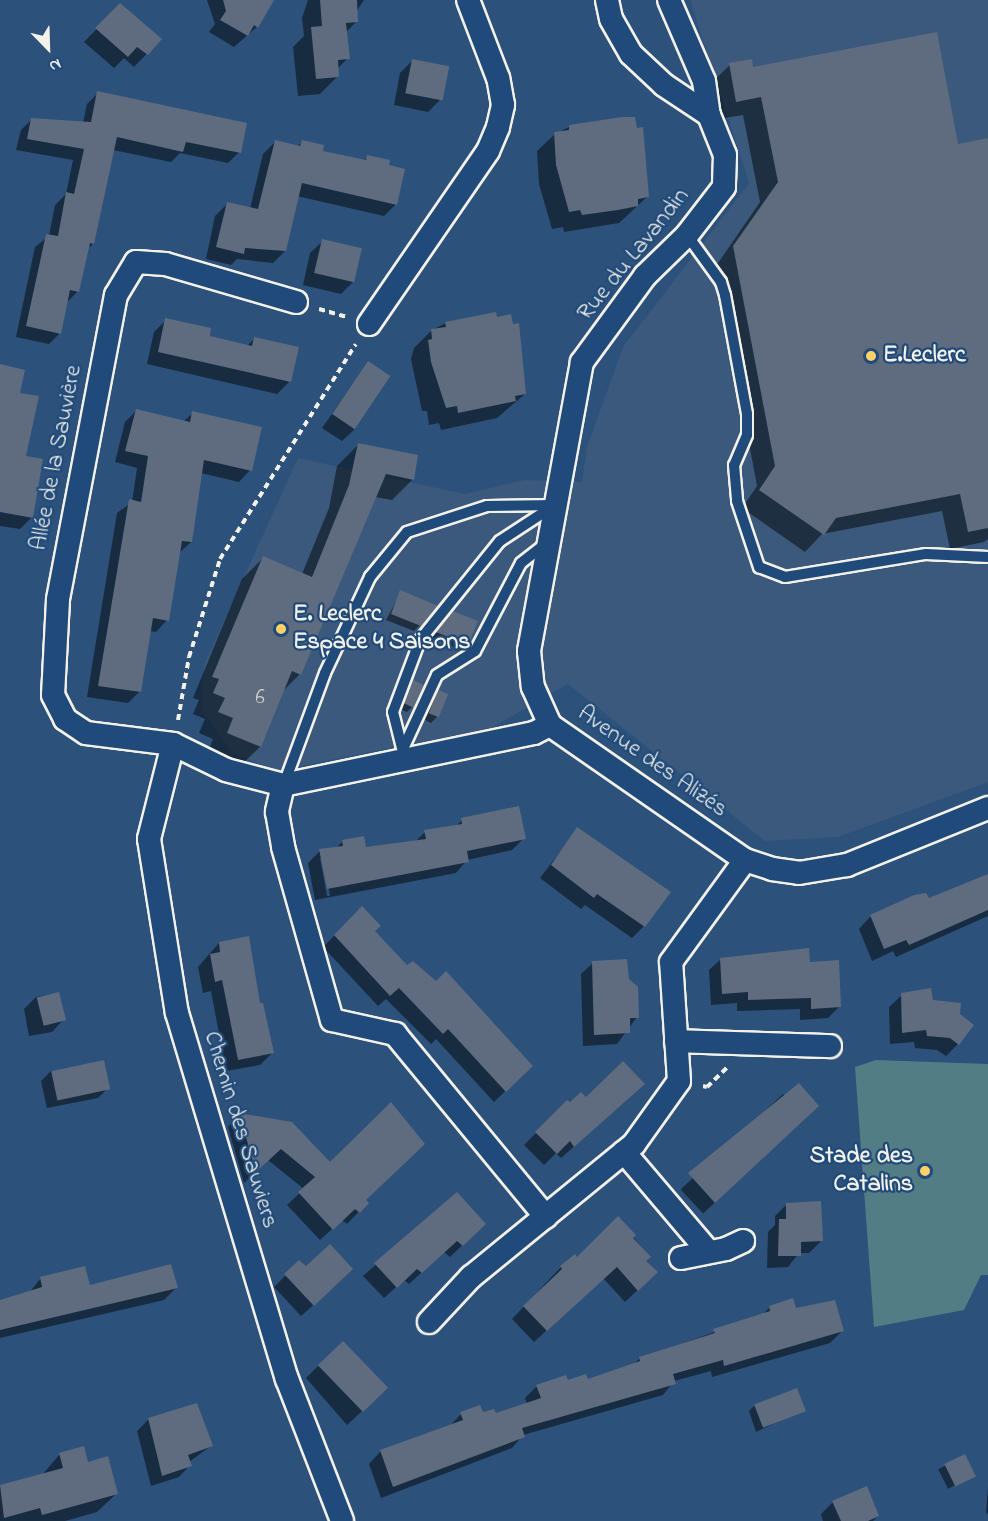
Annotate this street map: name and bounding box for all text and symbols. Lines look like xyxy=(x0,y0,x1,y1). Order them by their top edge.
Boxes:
north arrow xyxy=(18,18,78,78)
text: N xyxy=(45,51,65,78)
street label: Rue du Lavandin xyxy=(572,183,696,327)
place label: E.Leclerc xyxy=(883,342,966,370)
marker: E.Leclerc xyxy=(864,349,878,363)
street label: Allée de la Sauvière xyxy=(25,363,89,553)
place label: E. Leclerc Espace 4 Saisons xyxy=(293,601,471,657)
marker: E. Leclerc Espace 4 Saisons xyxy=(274,622,288,636)
house number: 6 xyxy=(255,685,265,711)
street label: Avenue des Alizés xyxy=(572,700,732,824)
street label: Chemin des Sauviers xyxy=(196,1028,284,1232)
place label: Stade des Catalins xyxy=(810,1143,913,1199)
marker: Stade des Catalins xyxy=(918,1164,932,1178)

